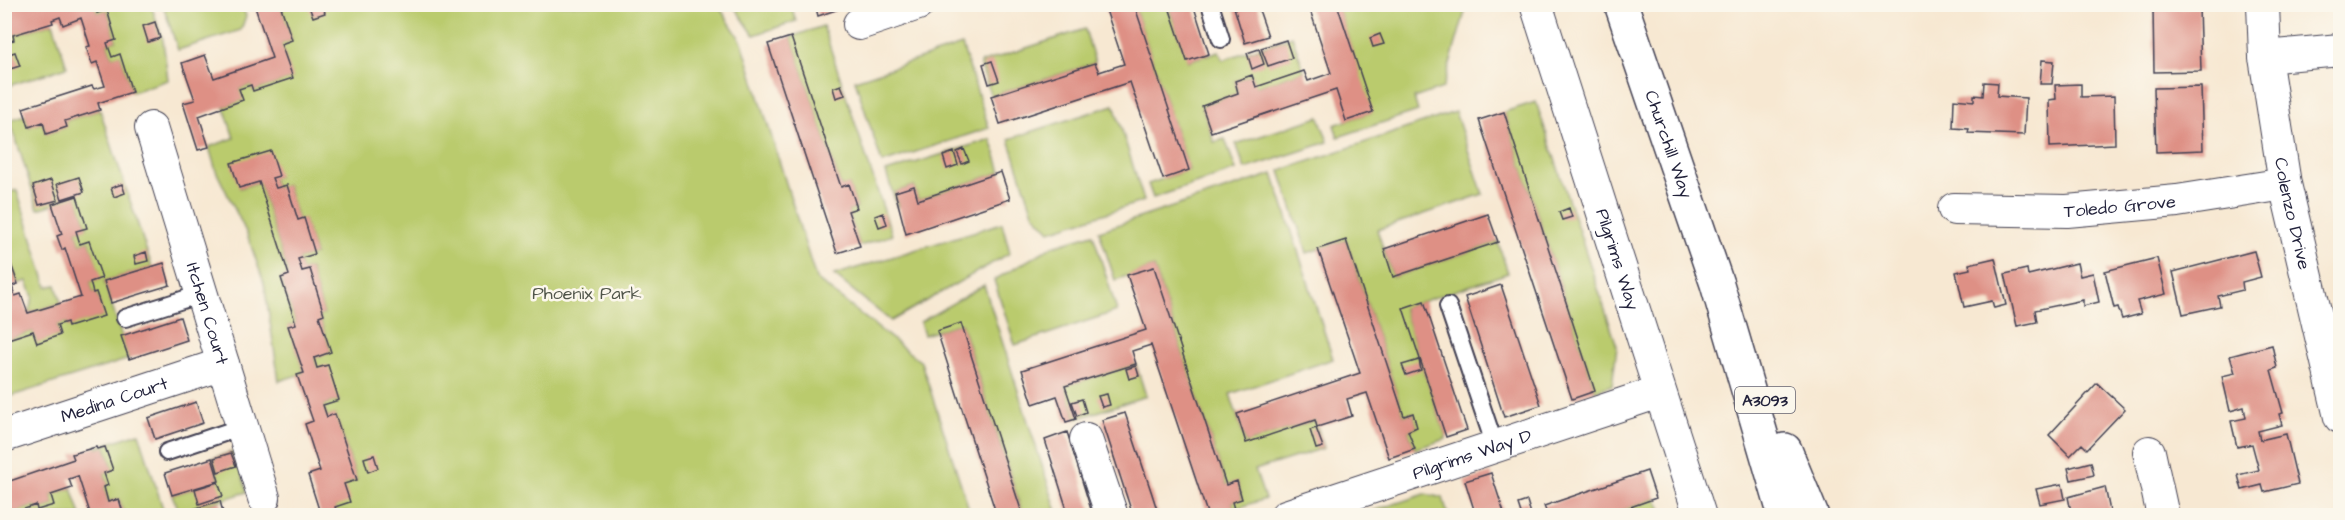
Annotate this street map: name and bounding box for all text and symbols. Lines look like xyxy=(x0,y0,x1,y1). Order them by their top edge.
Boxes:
street label: Churchill Way xyxy=(1638,87,1699,202)
street label: Colenzo Drive xyxy=(2268,156,2317,272)
street label: Toledo Grove xyxy=(2063,189,2177,224)
street label: Pilgrims Way xyxy=(1589,205,1645,314)
street label: Itchen Court xyxy=(180,260,235,368)
park label: Phoenix Park xyxy=(532,281,642,306)
street label: Medina Court xyxy=(58,371,172,429)
road number: A3093 xyxy=(1735,387,1795,413)
street label: Pilgrims Way D xyxy=(1409,423,1535,486)

